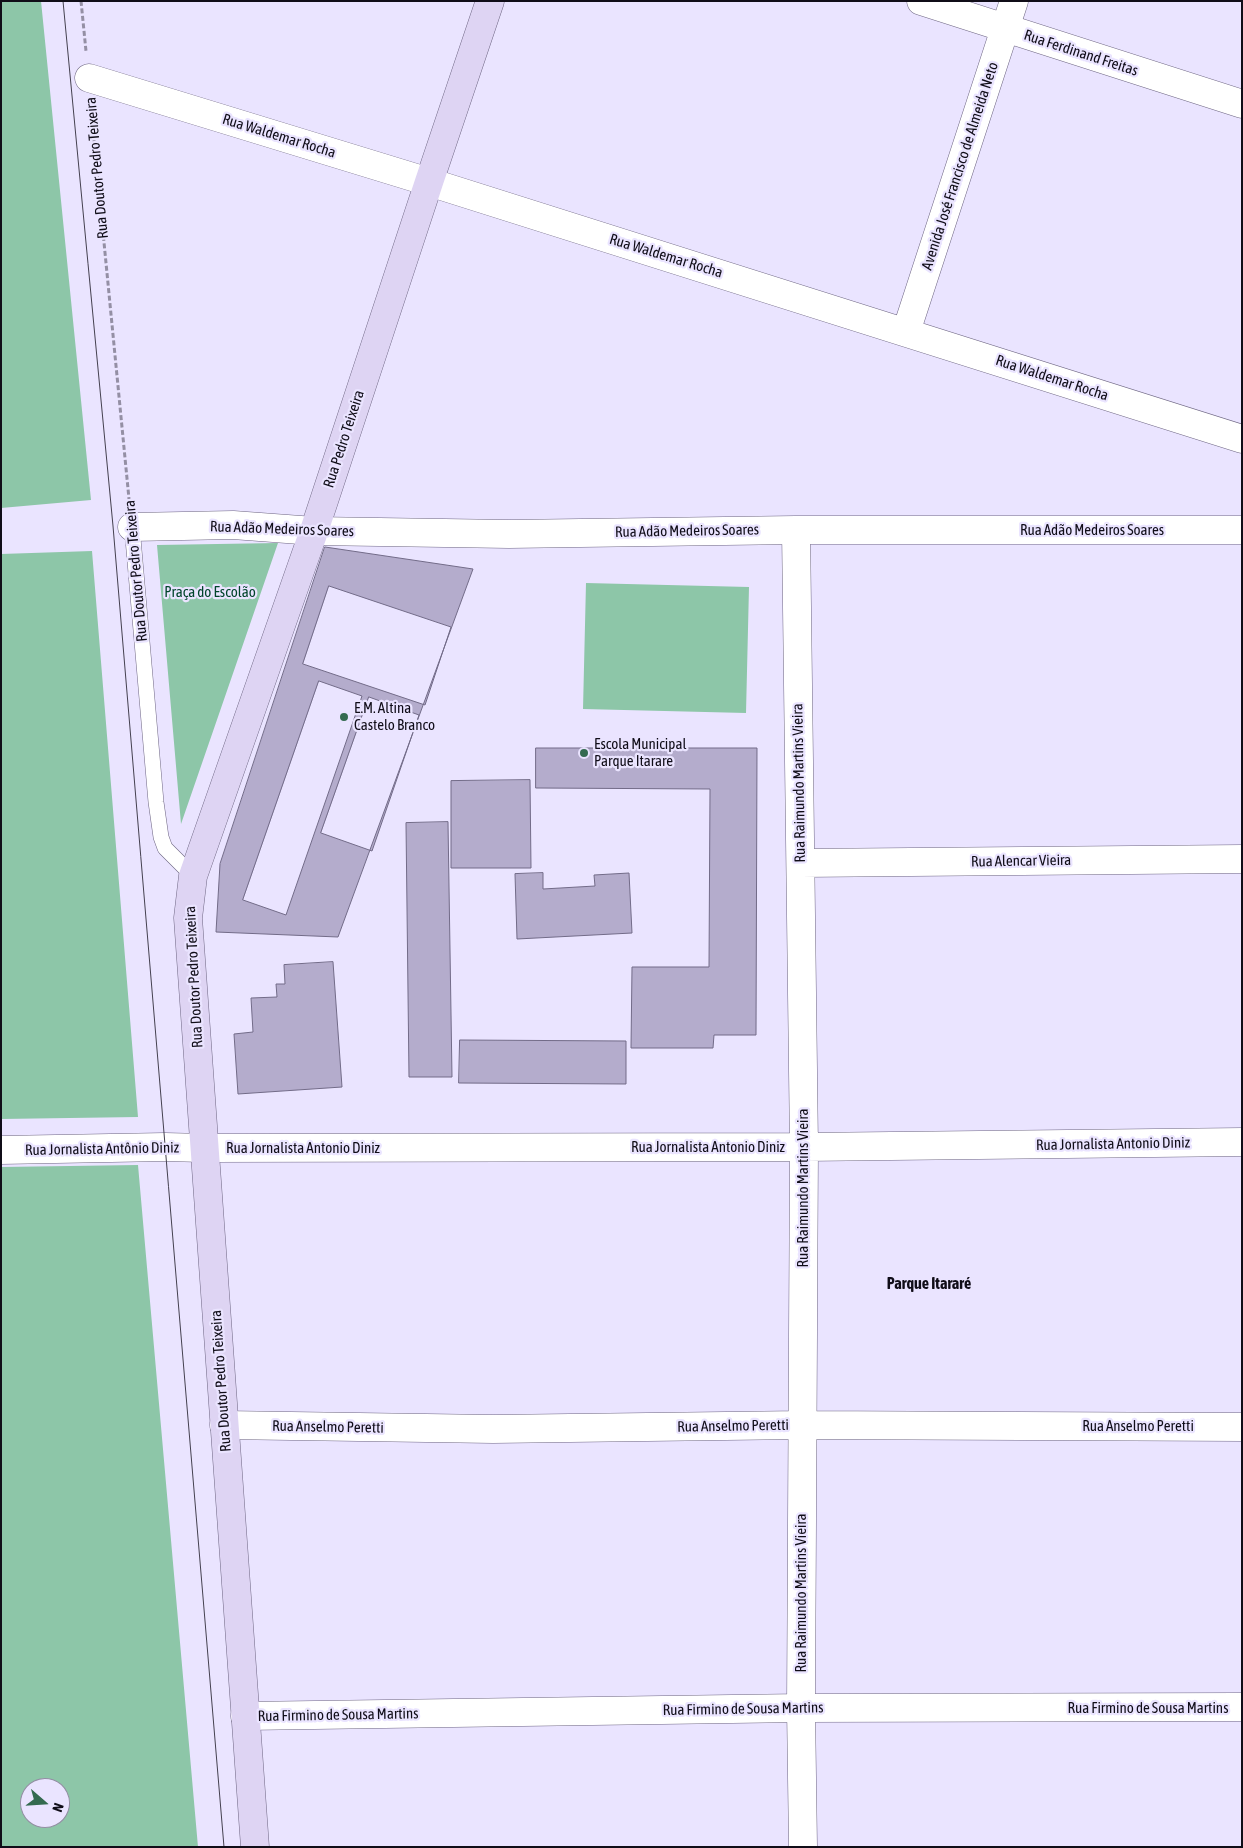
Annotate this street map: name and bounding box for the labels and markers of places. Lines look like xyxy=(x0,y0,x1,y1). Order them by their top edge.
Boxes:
place label: E.M. Altina Castelo Branco xyxy=(354,699,435,734)
marker: E.M. Altina Castelo Branco xyxy=(338,711,350,723)
place label: Escola Municipal Parque Itarare xyxy=(594,735,686,770)
marker: Escola Municipal Parque Itarare xyxy=(578,747,590,759)

